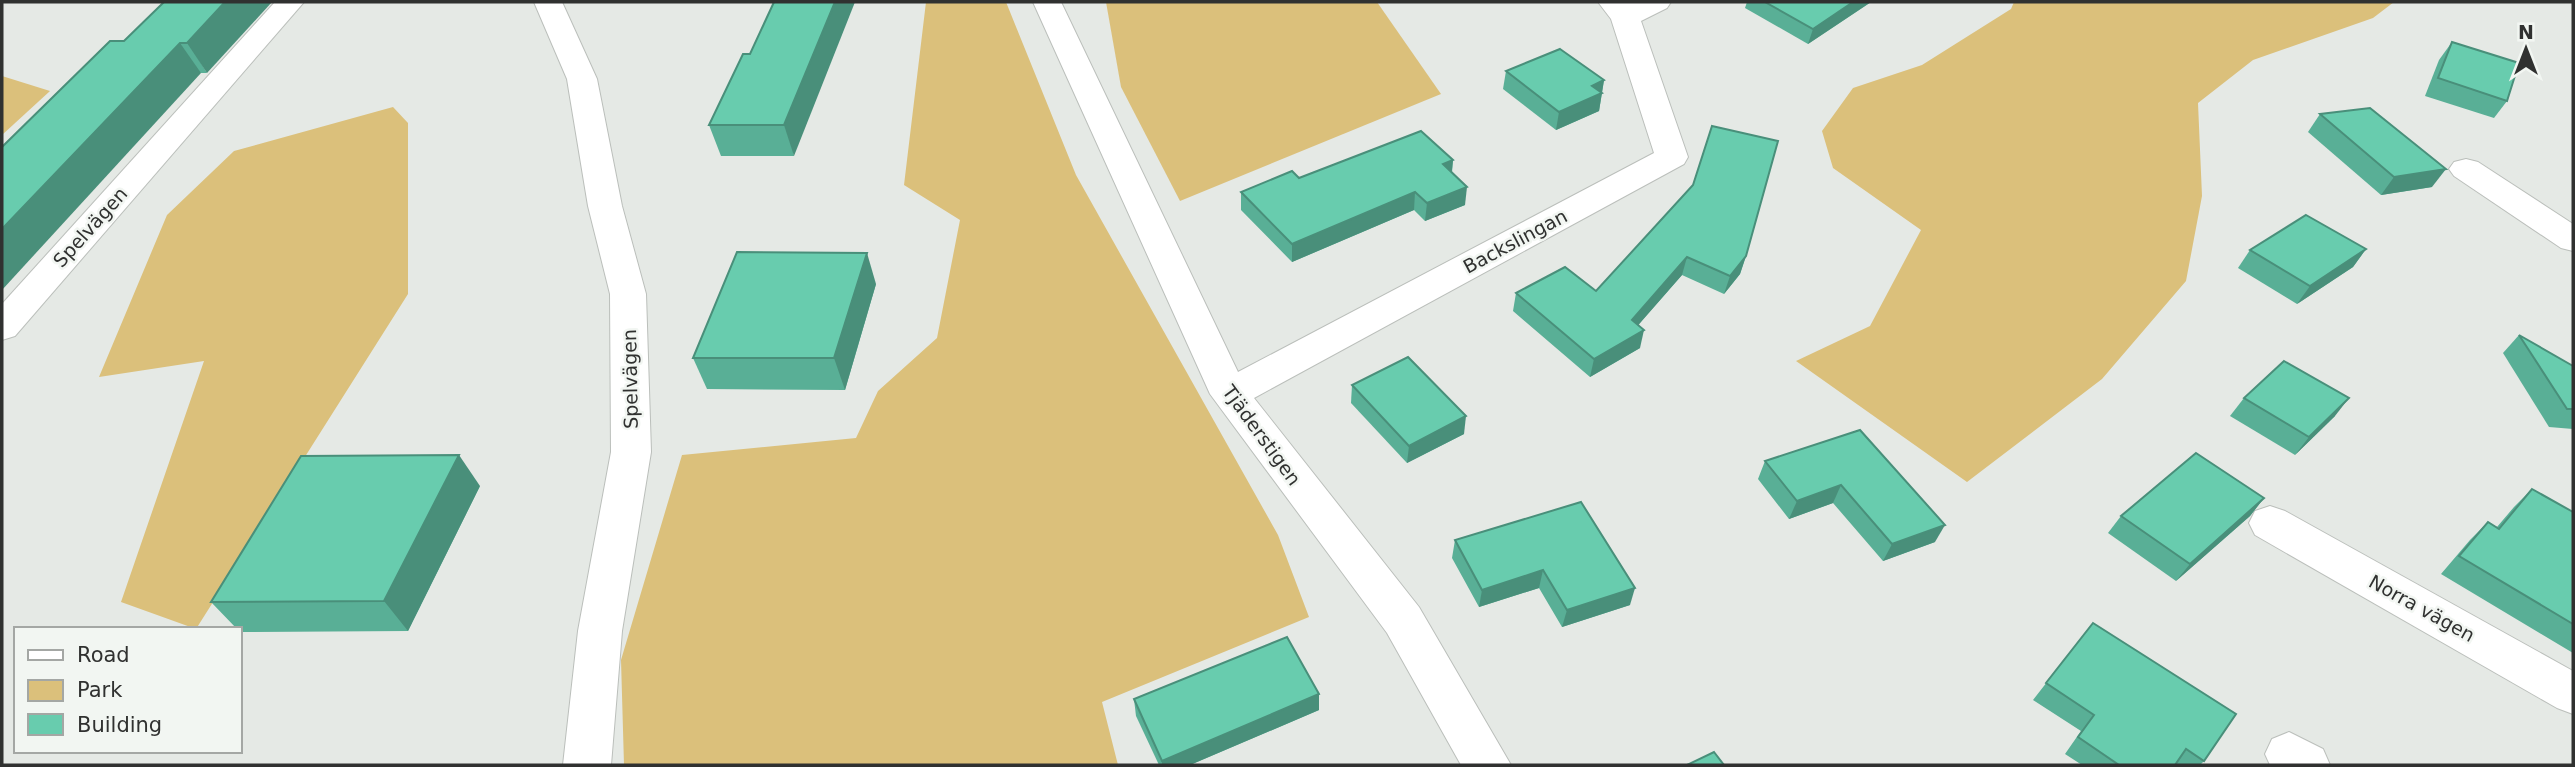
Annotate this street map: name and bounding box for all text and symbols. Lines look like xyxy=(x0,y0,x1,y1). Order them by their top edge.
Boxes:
north arrow xyxy=(2491,14,2561,84)
text: N xyxy=(2518,21,2534,43)
street label: Spelvägen xyxy=(48,183,132,271)
street label: Backslingan xyxy=(1459,204,1571,278)
street label: Spelvägen xyxy=(618,329,642,429)
street label: Tjäderstigen xyxy=(1218,380,1306,489)
street label: Norra vägen xyxy=(2365,570,2479,646)
legend xyxy=(14,627,242,753)
text: Road xyxy=(77,643,130,667)
text: Park xyxy=(77,678,123,702)
text: Building xyxy=(77,713,162,737)

